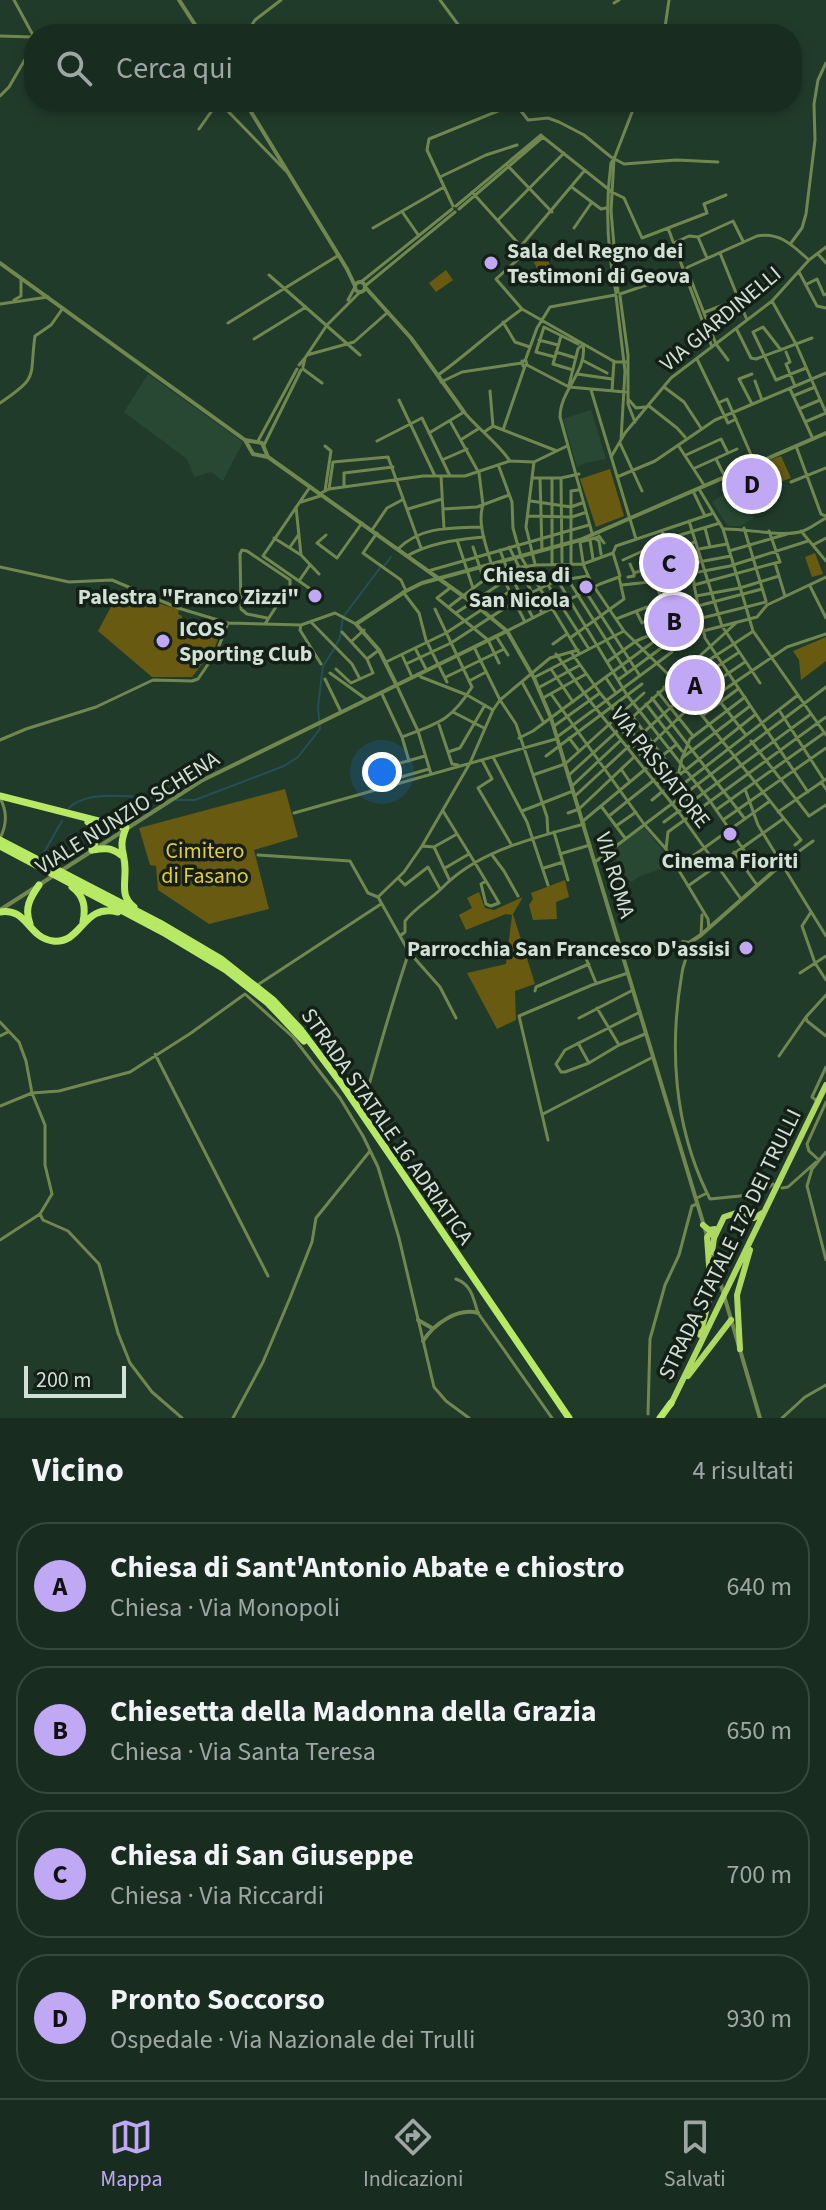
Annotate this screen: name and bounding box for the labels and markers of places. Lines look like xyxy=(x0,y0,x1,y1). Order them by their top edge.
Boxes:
place label: Sala del Regno dei Testimoni di Geova xyxy=(507,235,690,292)
marker: Sala del Regno dei Testimoni di Geova xyxy=(482,254,500,272)
pin: D xyxy=(726,454,778,514)
pin: C xyxy=(643,533,695,593)
place label: Chiesa di San Nicola xyxy=(469,559,570,616)
marker: Chiesa di San Nicola xyxy=(577,578,595,596)
place label: Palestra "Franco Zizzi" xyxy=(78,581,299,613)
marker: Palestra "Franco Zizzi" xyxy=(306,587,324,605)
pin: B xyxy=(648,591,700,651)
place label: ICOS Sporting Club xyxy=(179,613,312,670)
marker: ICOS Sporting Club xyxy=(154,632,172,650)
pin: A xyxy=(669,655,721,715)
marker: Cinema Fioriti xyxy=(721,825,739,843)
place label: Cinema Fioriti xyxy=(662,845,798,877)
place label: Parrocchia San Francesco D'assisi xyxy=(407,933,730,965)
marker: Parrocchia San Francesco D'assisi xyxy=(737,939,755,957)

